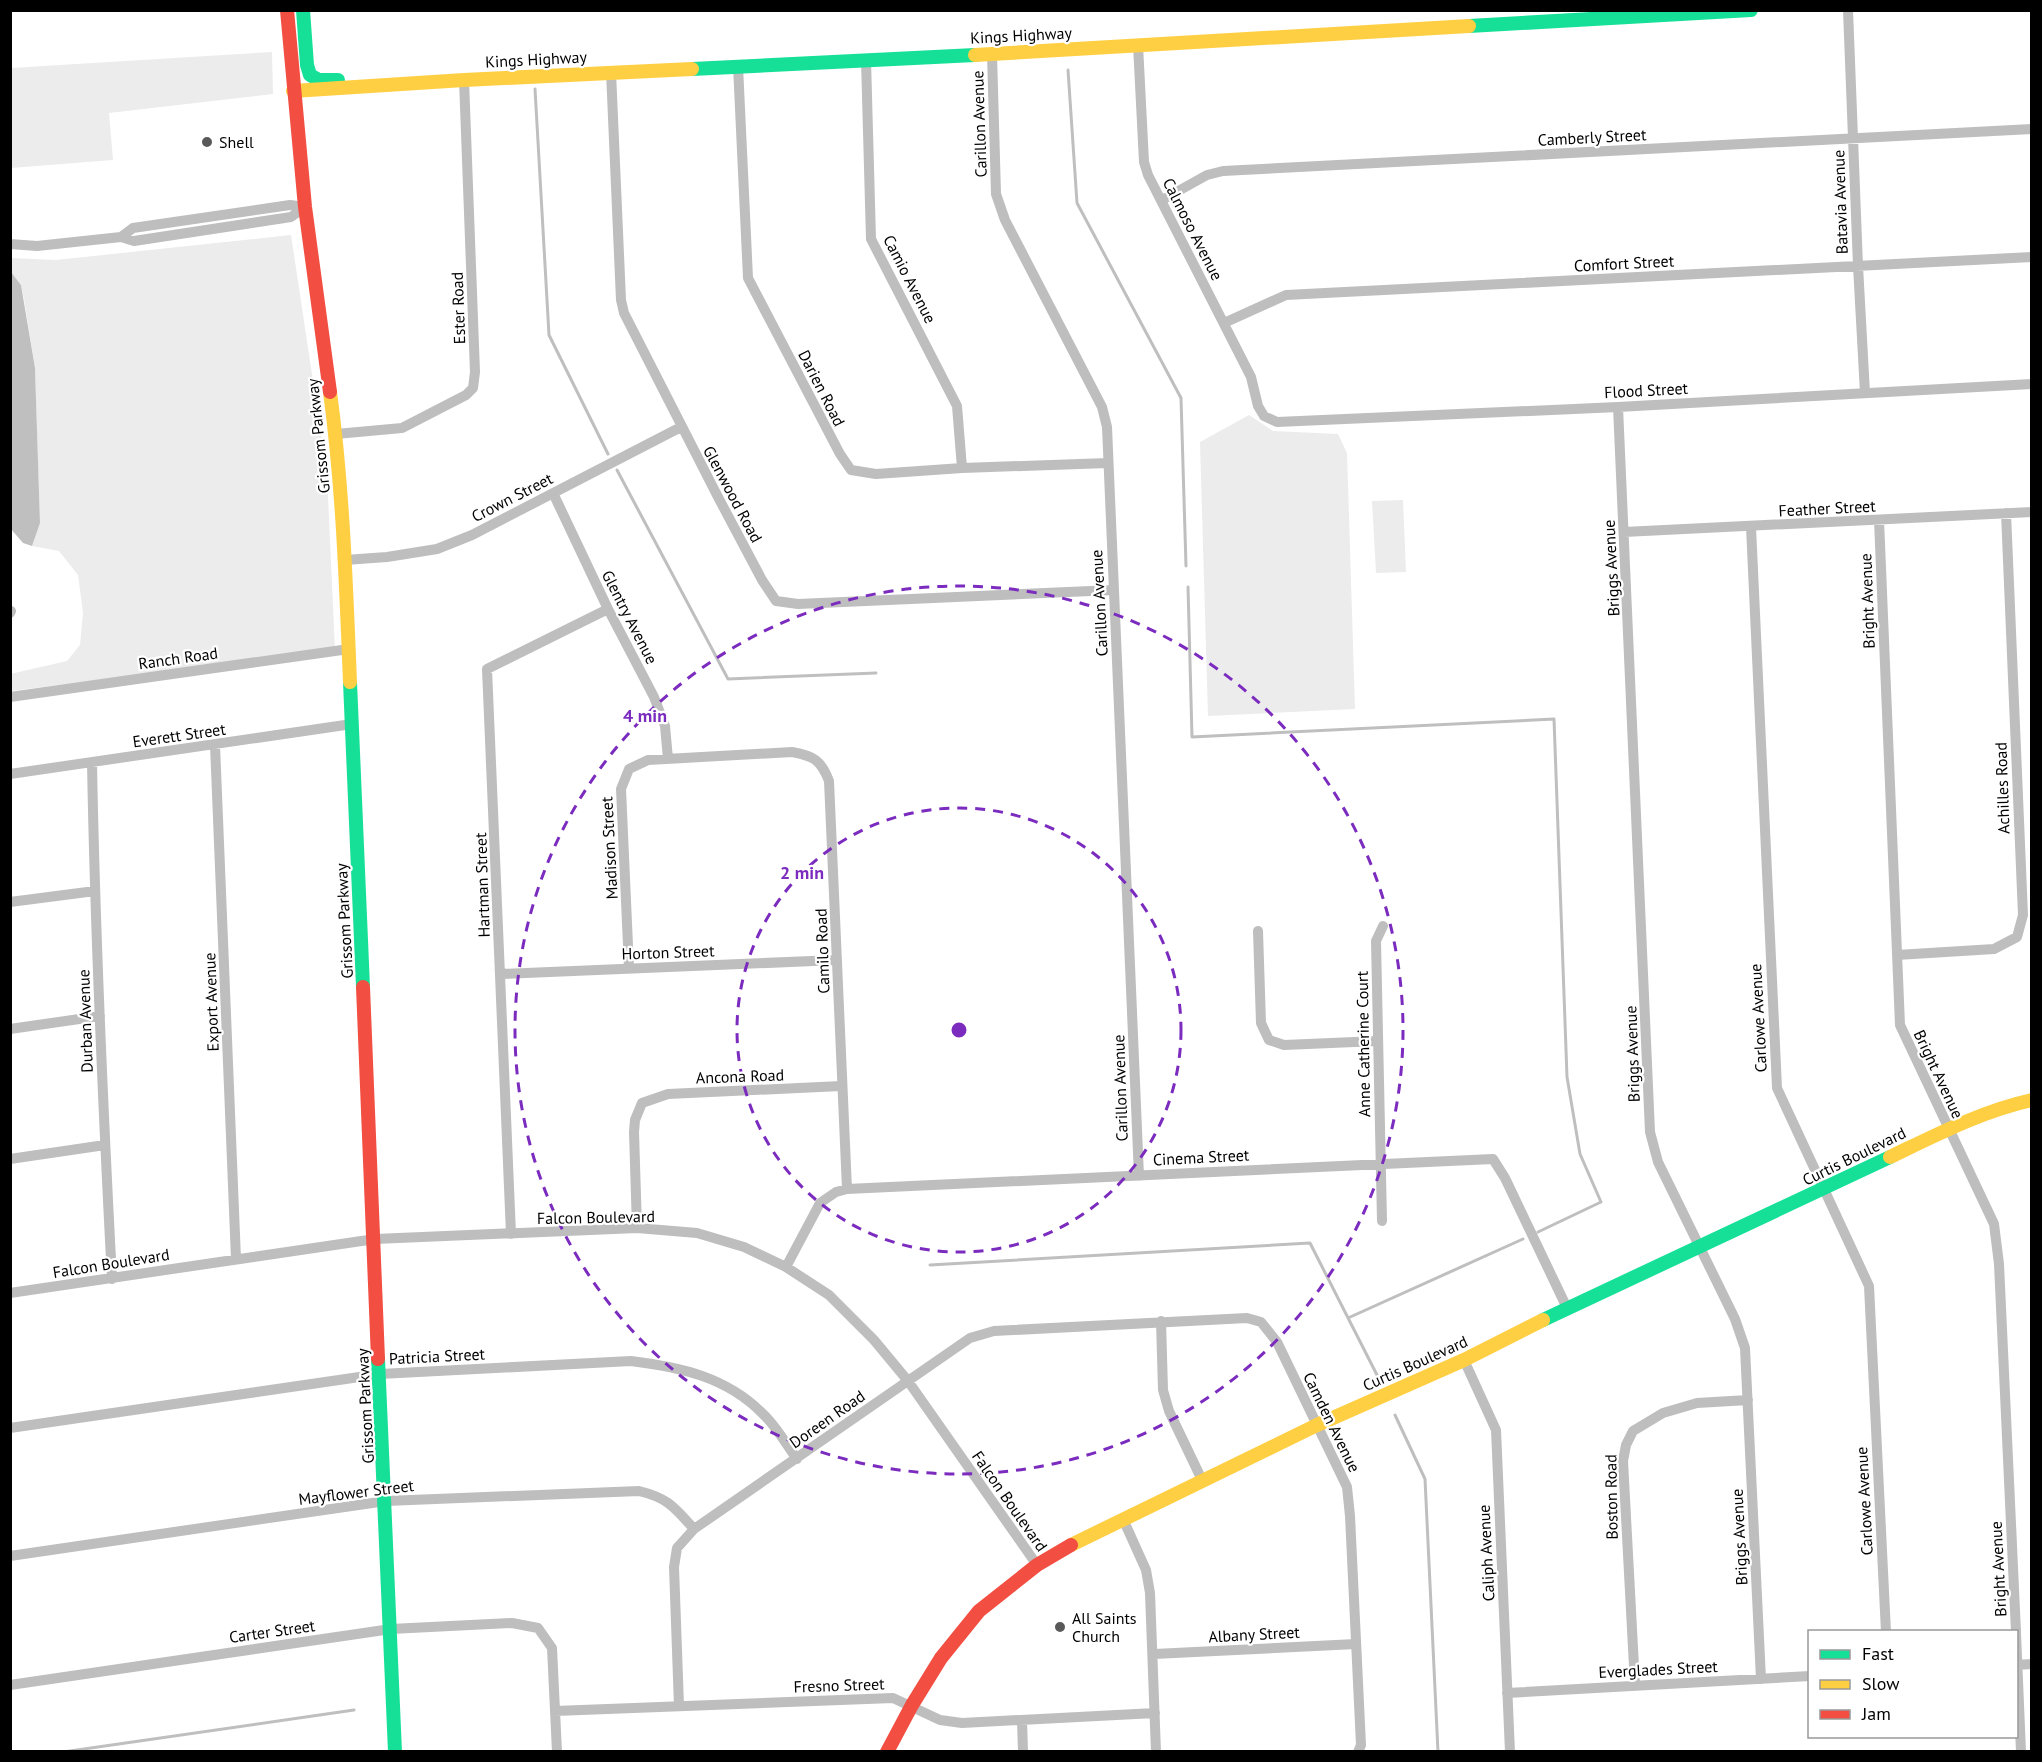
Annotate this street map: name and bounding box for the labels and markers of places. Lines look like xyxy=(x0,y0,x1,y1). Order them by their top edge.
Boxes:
place label: Shell xyxy=(219,132,254,152)
marker: Shell xyxy=(200,135,214,149)
centre of rings xyxy=(949,1020,969,1040)
place label: All Saints Church xyxy=(1072,1608,1137,1646)
marker: All Saints Church xyxy=(1053,1620,1067,1634)

